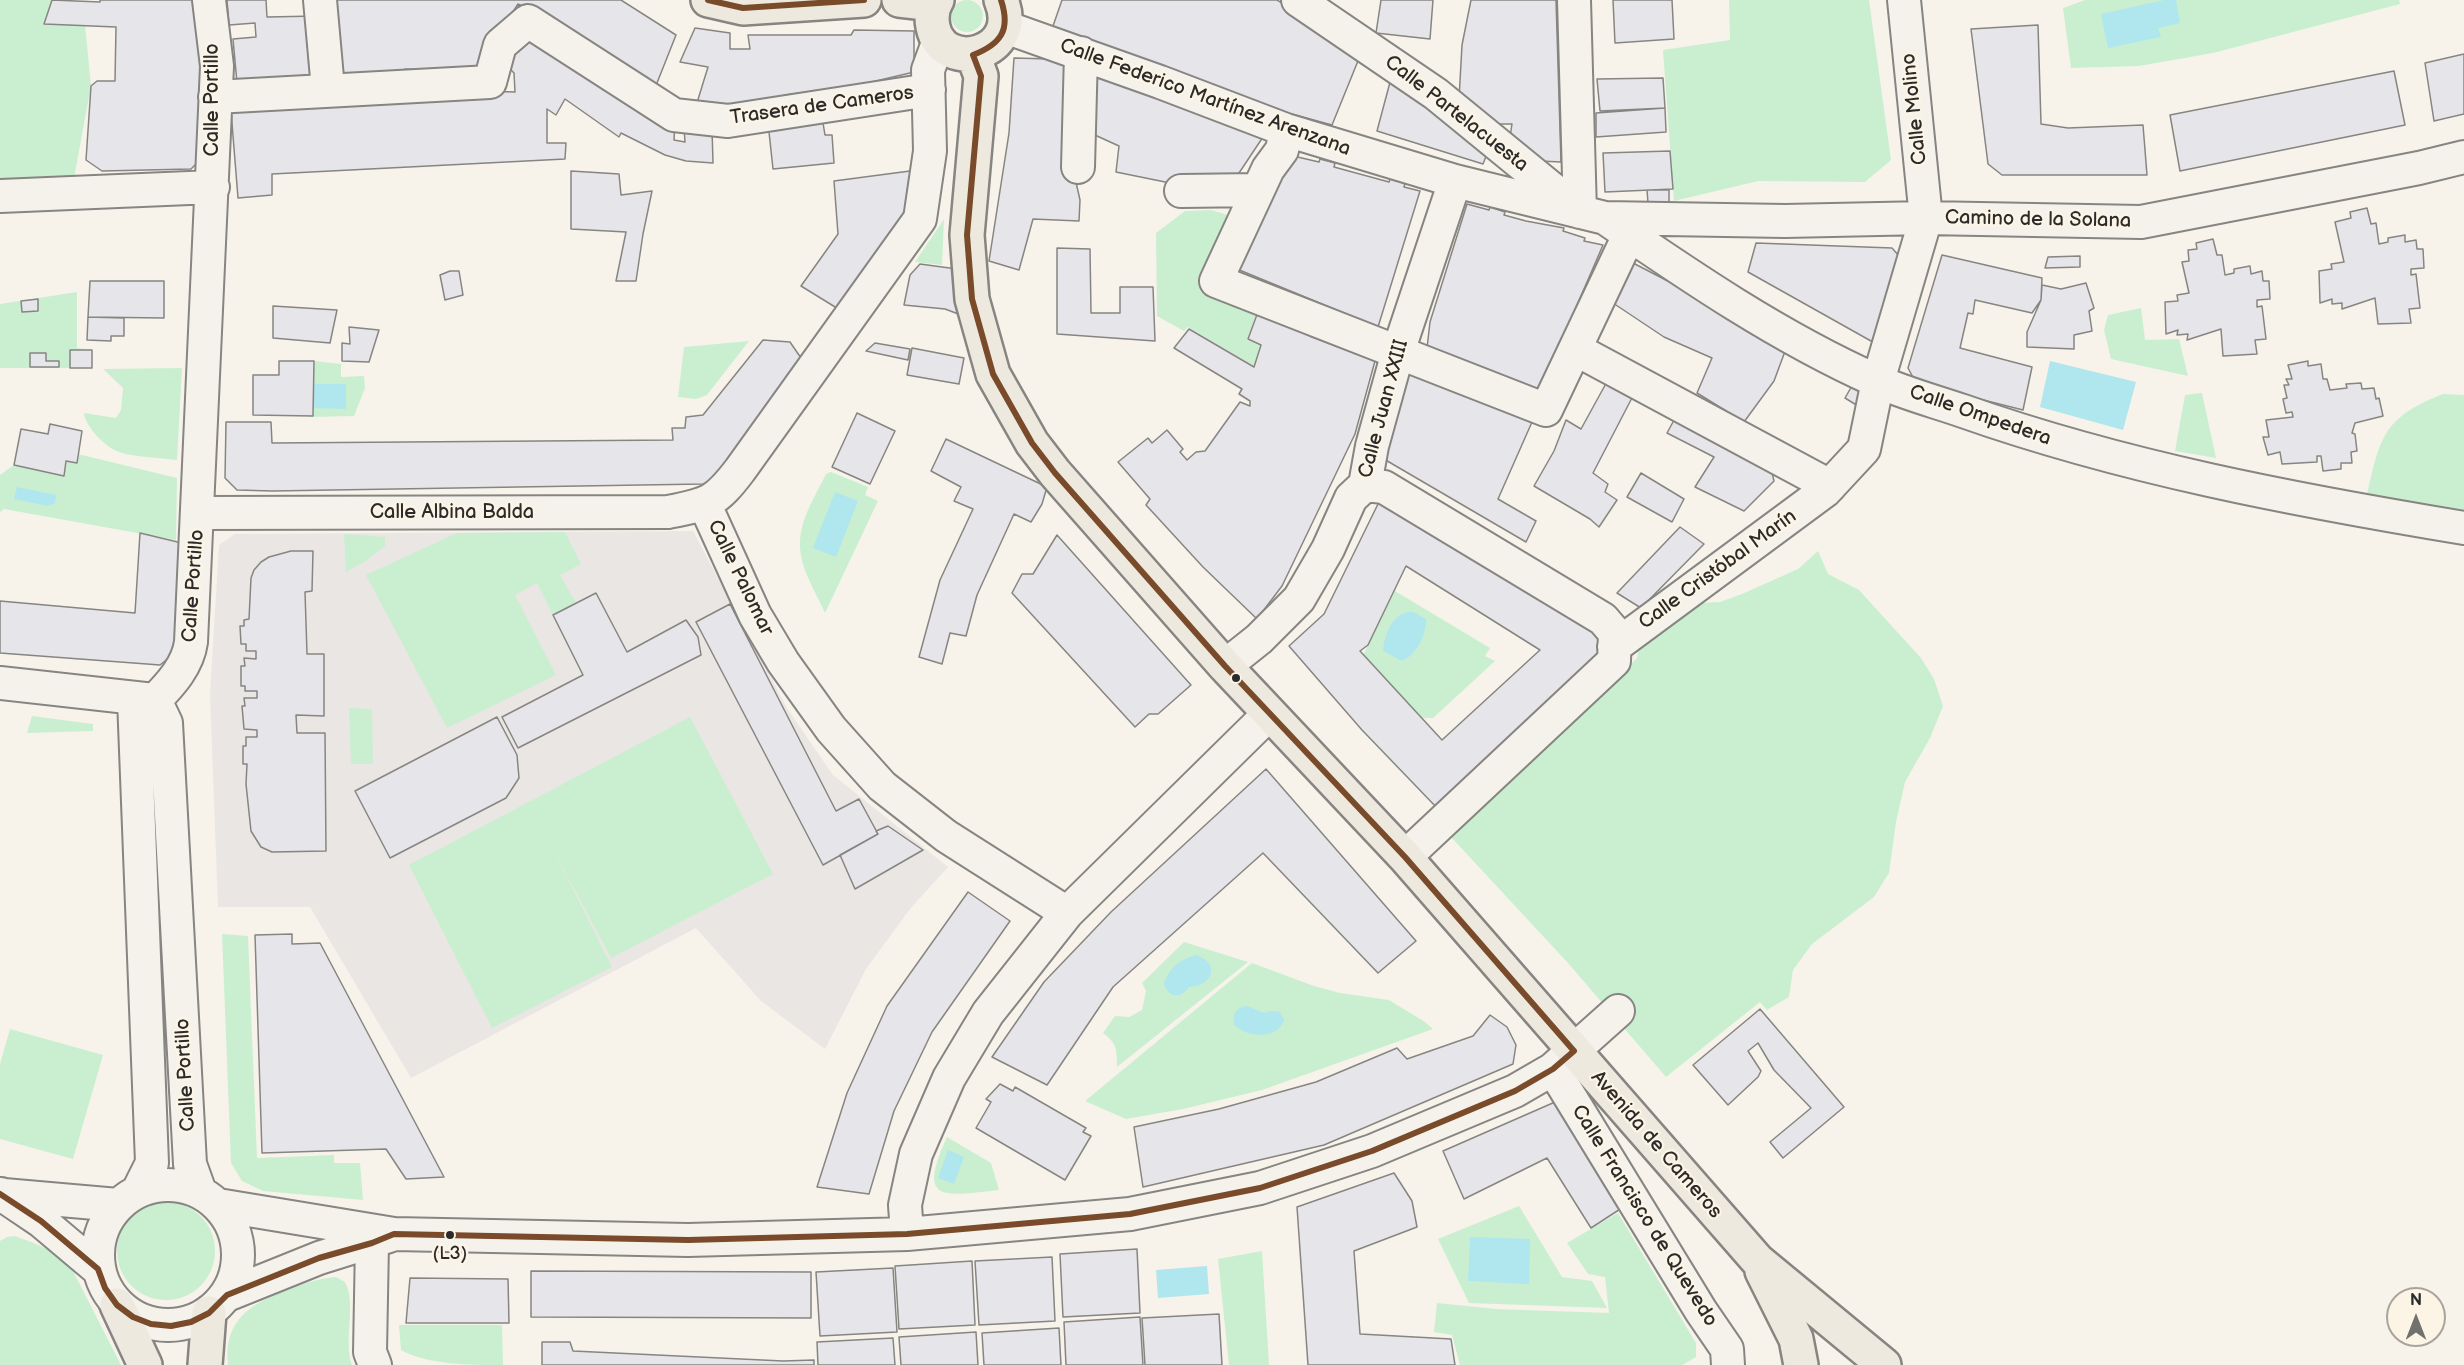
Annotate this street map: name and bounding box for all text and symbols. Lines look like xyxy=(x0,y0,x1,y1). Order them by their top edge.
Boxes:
street label: Calle Federico Martínez Arenzana xyxy=(1056,34,1354,162)
street label: Calle Portillo xyxy=(201,43,225,157)
street label: Calle Partelacuesta xyxy=(1379,51,1533,177)
street label: Calle Molino xyxy=(1897,52,1933,166)
street label: Trasera de Cameros xyxy=(729,81,915,131)
street label: Camino de la Solana xyxy=(1945,206,2131,234)
street label: Calle Juan XXIII xyxy=(1354,337,1414,481)
street label: Calle Ompedera xyxy=(1906,381,2054,451)
street label: Calle Albina Balda xyxy=(370,501,534,525)
street label: Calle Cristóbal Marín xyxy=(1635,505,1801,635)
street label: Calle Palomar xyxy=(702,516,778,640)
street label: Calle Portillo xyxy=(178,529,210,643)
unlabelled marker xyxy=(1230,672,1242,684)
street label: Calle Portillo xyxy=(171,1018,201,1132)
street label: Avenida de Cameros xyxy=(1585,1066,1727,1224)
street label: Calle Francisco de Quevedo xyxy=(1566,1101,1722,1331)
marker: (L3) xyxy=(444,1229,456,1241)
place label: (L3) xyxy=(433,1243,467,1265)
north arrow xyxy=(2386,1287,2446,1347)
text: N xyxy=(2410,1291,2422,1310)

